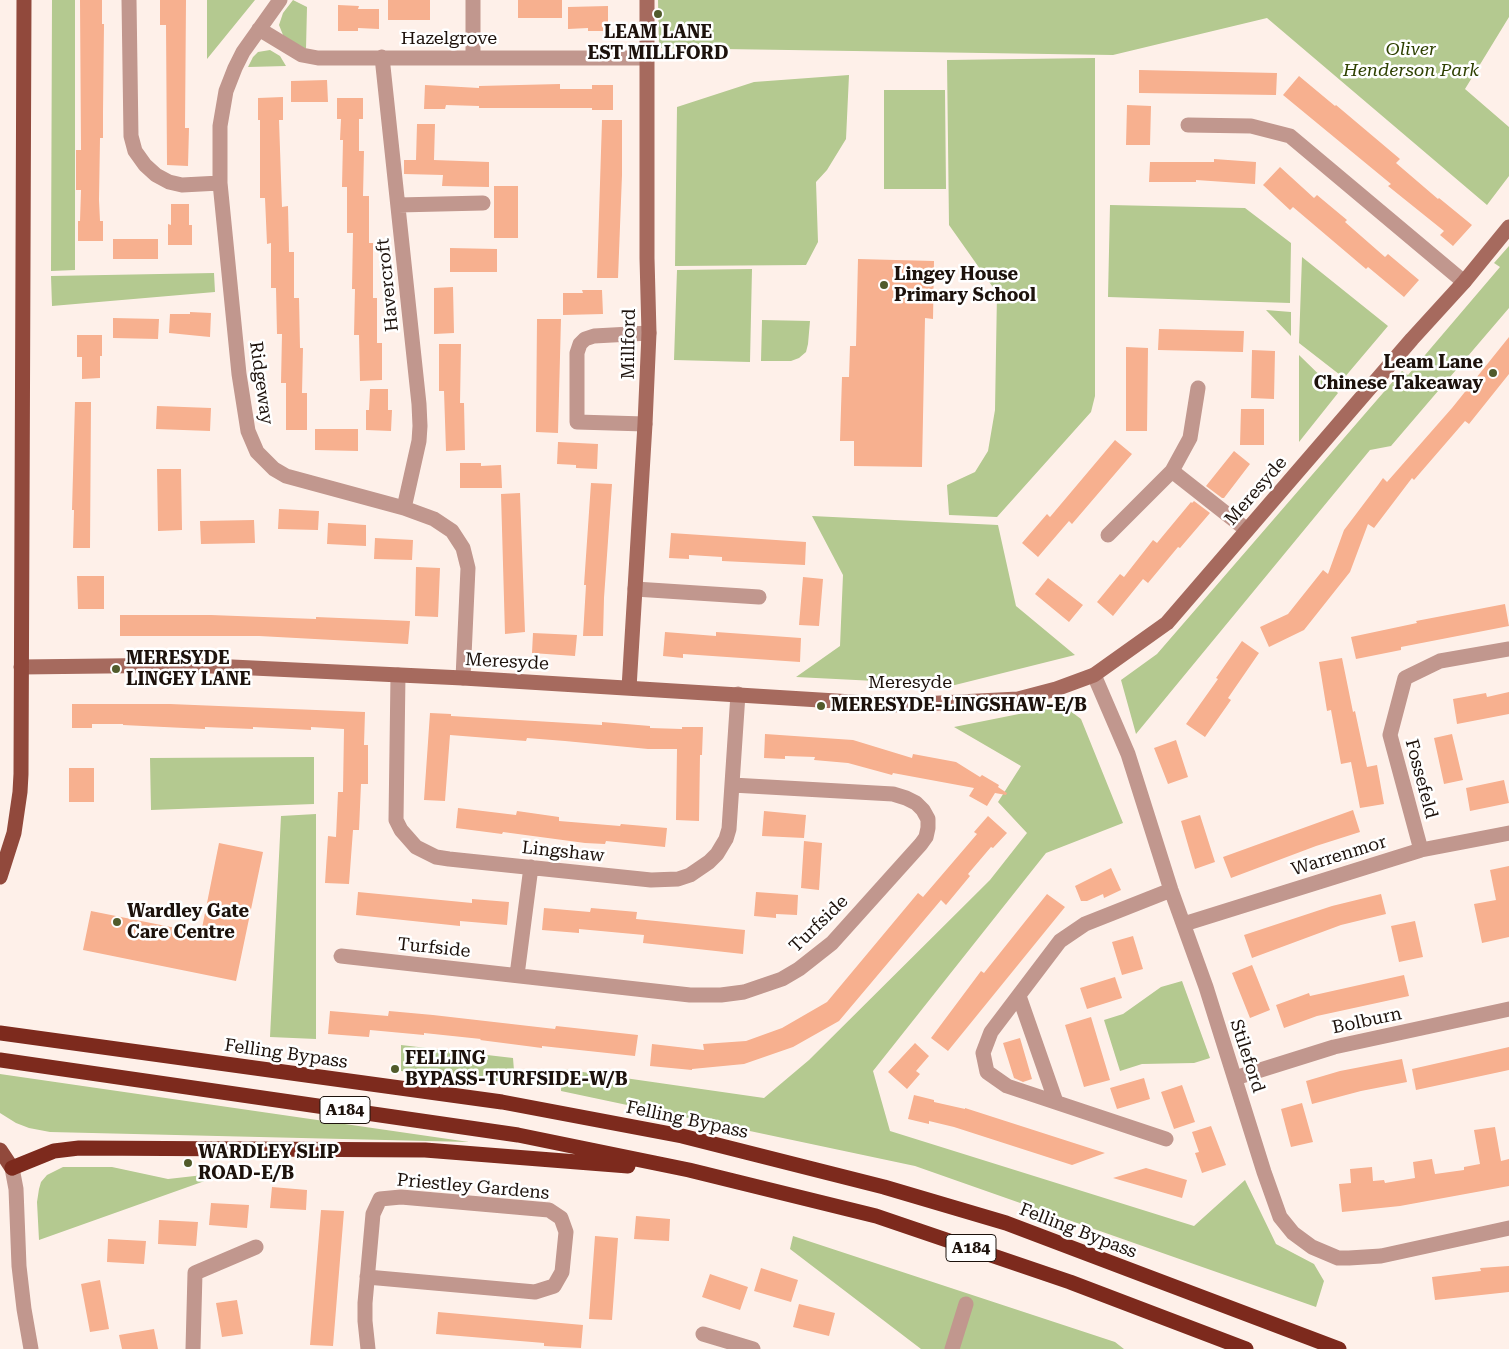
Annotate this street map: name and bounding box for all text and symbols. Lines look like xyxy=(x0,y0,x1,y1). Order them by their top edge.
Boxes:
marker: LEAM LANE EST MILLFORD xyxy=(652,8,664,20)
place label: LEAM LANE EST MILLFORD xyxy=(588,22,728,64)
street label: Hazelgrove xyxy=(401,28,497,50)
park label: Oliver Henderson Park xyxy=(1343,39,1479,82)
street label: Havercroft xyxy=(372,237,404,333)
place label: Lingey House Primary School xyxy=(894,264,1036,306)
marker: Lingey House Primary School xyxy=(878,279,890,291)
street label: Millford xyxy=(618,308,640,380)
street label: Ridgeway xyxy=(244,340,278,426)
place label: Leam Lane Chinese Takeaway xyxy=(1314,352,1483,394)
marker: Leam Lane Chinese Takeaway xyxy=(1487,367,1499,379)
street label: Meresyde xyxy=(1220,452,1292,530)
place label: MERESYDE LINGEY LANE xyxy=(126,648,251,691)
street label: Meresyde xyxy=(464,649,550,675)
marker: MERESYDE LINGEY LANE xyxy=(110,663,122,675)
street label: Meresyde xyxy=(868,672,952,694)
place label: MERESYDE-LINGSHAW-E/B xyxy=(831,695,1087,717)
marker: MERESYDE-LINGSHAW-E/B xyxy=(815,700,827,712)
street label: Fossefeld xyxy=(1400,737,1442,821)
street label: Warrenmor xyxy=(1289,831,1389,881)
street label: Lingshaw xyxy=(521,837,605,867)
street label: Turfside xyxy=(785,891,853,957)
place label: Wardley Gate Care Centre xyxy=(127,901,249,944)
marker: Wardley Gate Care Centre xyxy=(111,916,123,928)
street label: Turfside xyxy=(397,933,471,963)
street label: Bolburn xyxy=(1330,1003,1404,1039)
street label: Stileford xyxy=(1225,1017,1269,1095)
street label: Felling Bypass xyxy=(223,1035,349,1073)
place label: FELLING BYPASS-TURFSIDE-W/B xyxy=(405,1048,628,1090)
marker: FELLING BYPASS-TURFSIDE-W/B xyxy=(389,1063,401,1075)
road number: A184 xyxy=(320,1096,370,1124)
street label: Felling Bypass xyxy=(624,1097,750,1143)
place label: WARDLEY SLIP ROAD-E/B xyxy=(198,1142,339,1184)
marker: WARDLEY SLIP ROAD-E/B xyxy=(182,1157,194,1169)
street label: Priestley Gardens xyxy=(396,1170,550,1204)
street label: Felling Bypass xyxy=(1016,1199,1140,1263)
road number: A184 xyxy=(946,1234,996,1262)

